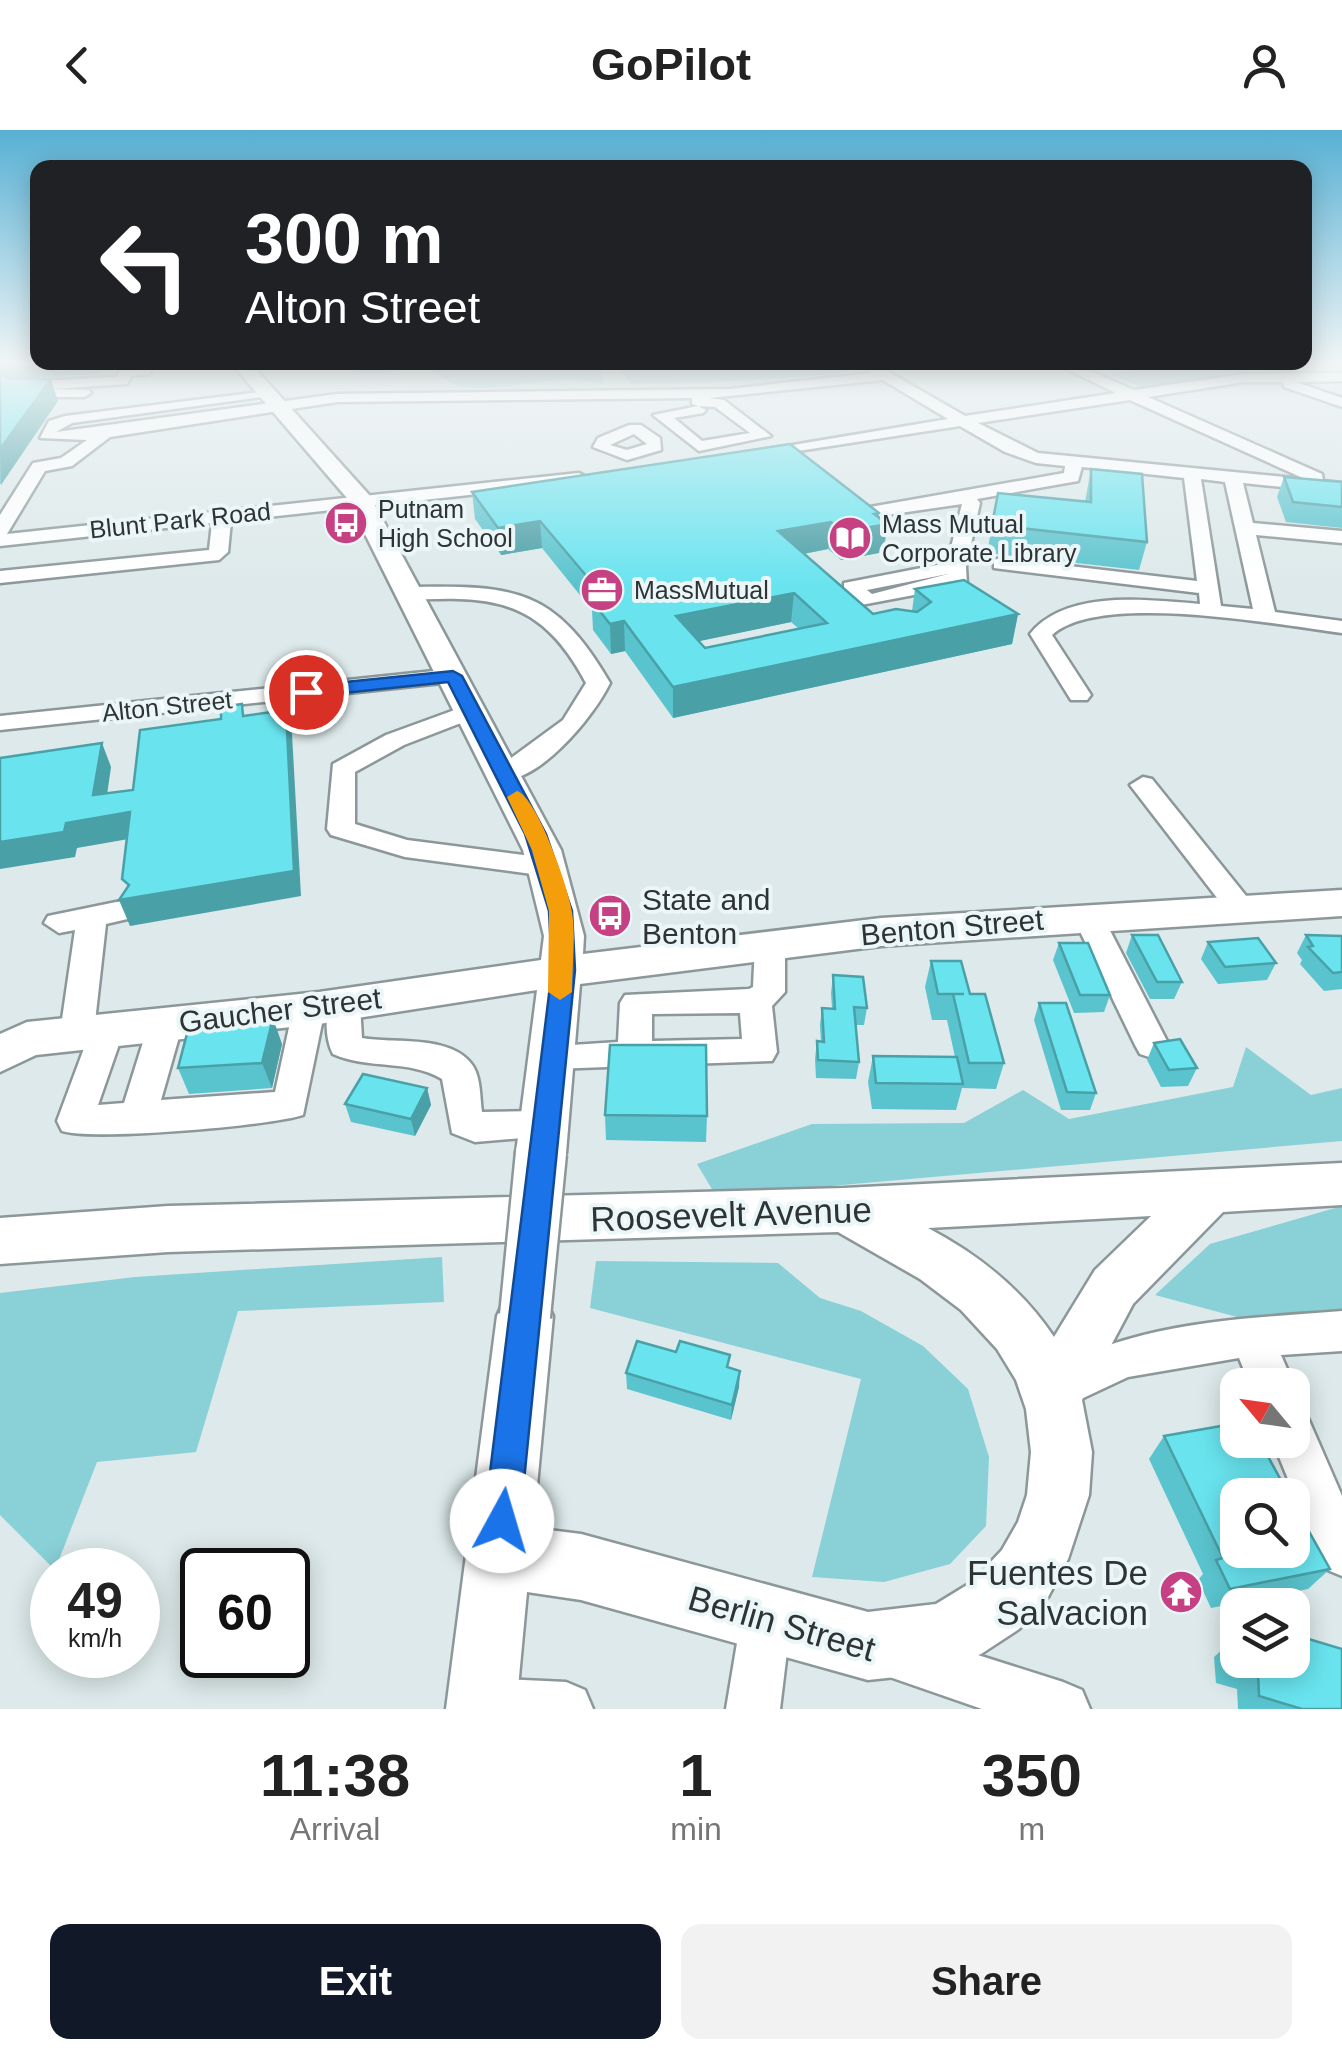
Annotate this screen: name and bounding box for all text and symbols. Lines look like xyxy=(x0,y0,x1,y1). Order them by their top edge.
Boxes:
icon: back xyxy=(50,38,105,93)
icon: person xyxy=(1237,38,1292,93)
text: GoPilot xyxy=(591,39,751,90)
icon: left xyxy=(80,200,210,330)
text: 300 m xyxy=(245,200,443,278)
text: Alton Street xyxy=(245,282,480,333)
place label: Putnam High School xyxy=(378,495,513,552)
street label: Blunt Park Road xyxy=(88,497,272,543)
bus stop icon: Putnam High School xyxy=(323,500,369,546)
place label: Mass Mutual Corporate Library xyxy=(882,510,1077,567)
library icon: Mass Mutual Corporate Library xyxy=(827,515,873,561)
office icon: MassMutual xyxy=(579,567,625,613)
place label: MassMutual xyxy=(634,576,769,604)
pin xyxy=(264,650,349,735)
icon: arrive xyxy=(279,665,334,720)
street label: Alton Street xyxy=(101,685,233,727)
place label: State and Benton xyxy=(642,883,770,950)
bus stop icon: State and Benton xyxy=(587,893,633,939)
street label: Benton Street xyxy=(859,903,1045,951)
street label: Gaucher Street xyxy=(177,981,384,1039)
street label: Roosevelt Avenue xyxy=(590,1190,872,1238)
north arrow xyxy=(1220,1368,1310,1458)
map controls xyxy=(1220,1368,1310,1678)
position arrow xyxy=(450,1469,554,1573)
button: search xyxy=(1220,1478,1310,1568)
speed limit sign: 60 xyxy=(180,1548,310,1678)
place label: Fuentes De Salvacion xyxy=(967,1553,1148,1632)
temple icon: Fuentes De Salvacion xyxy=(1158,1569,1204,1615)
text: 49 xyxy=(67,1573,123,1629)
street label: Berlin Street xyxy=(684,1578,880,1668)
button: layers xyxy=(1220,1588,1310,1678)
text: km/h xyxy=(68,1624,122,1652)
text: 11:38 xyxy=(260,1742,410,1809)
text: 1 xyxy=(679,1742,713,1809)
text: 350 xyxy=(982,1742,1082,1809)
text: Arrival xyxy=(290,1811,380,1847)
text: min xyxy=(670,1811,722,1847)
text: m xyxy=(1019,1811,1045,1847)
button: Exit xyxy=(50,1924,661,2039)
button: Share xyxy=(681,1924,1292,2039)

